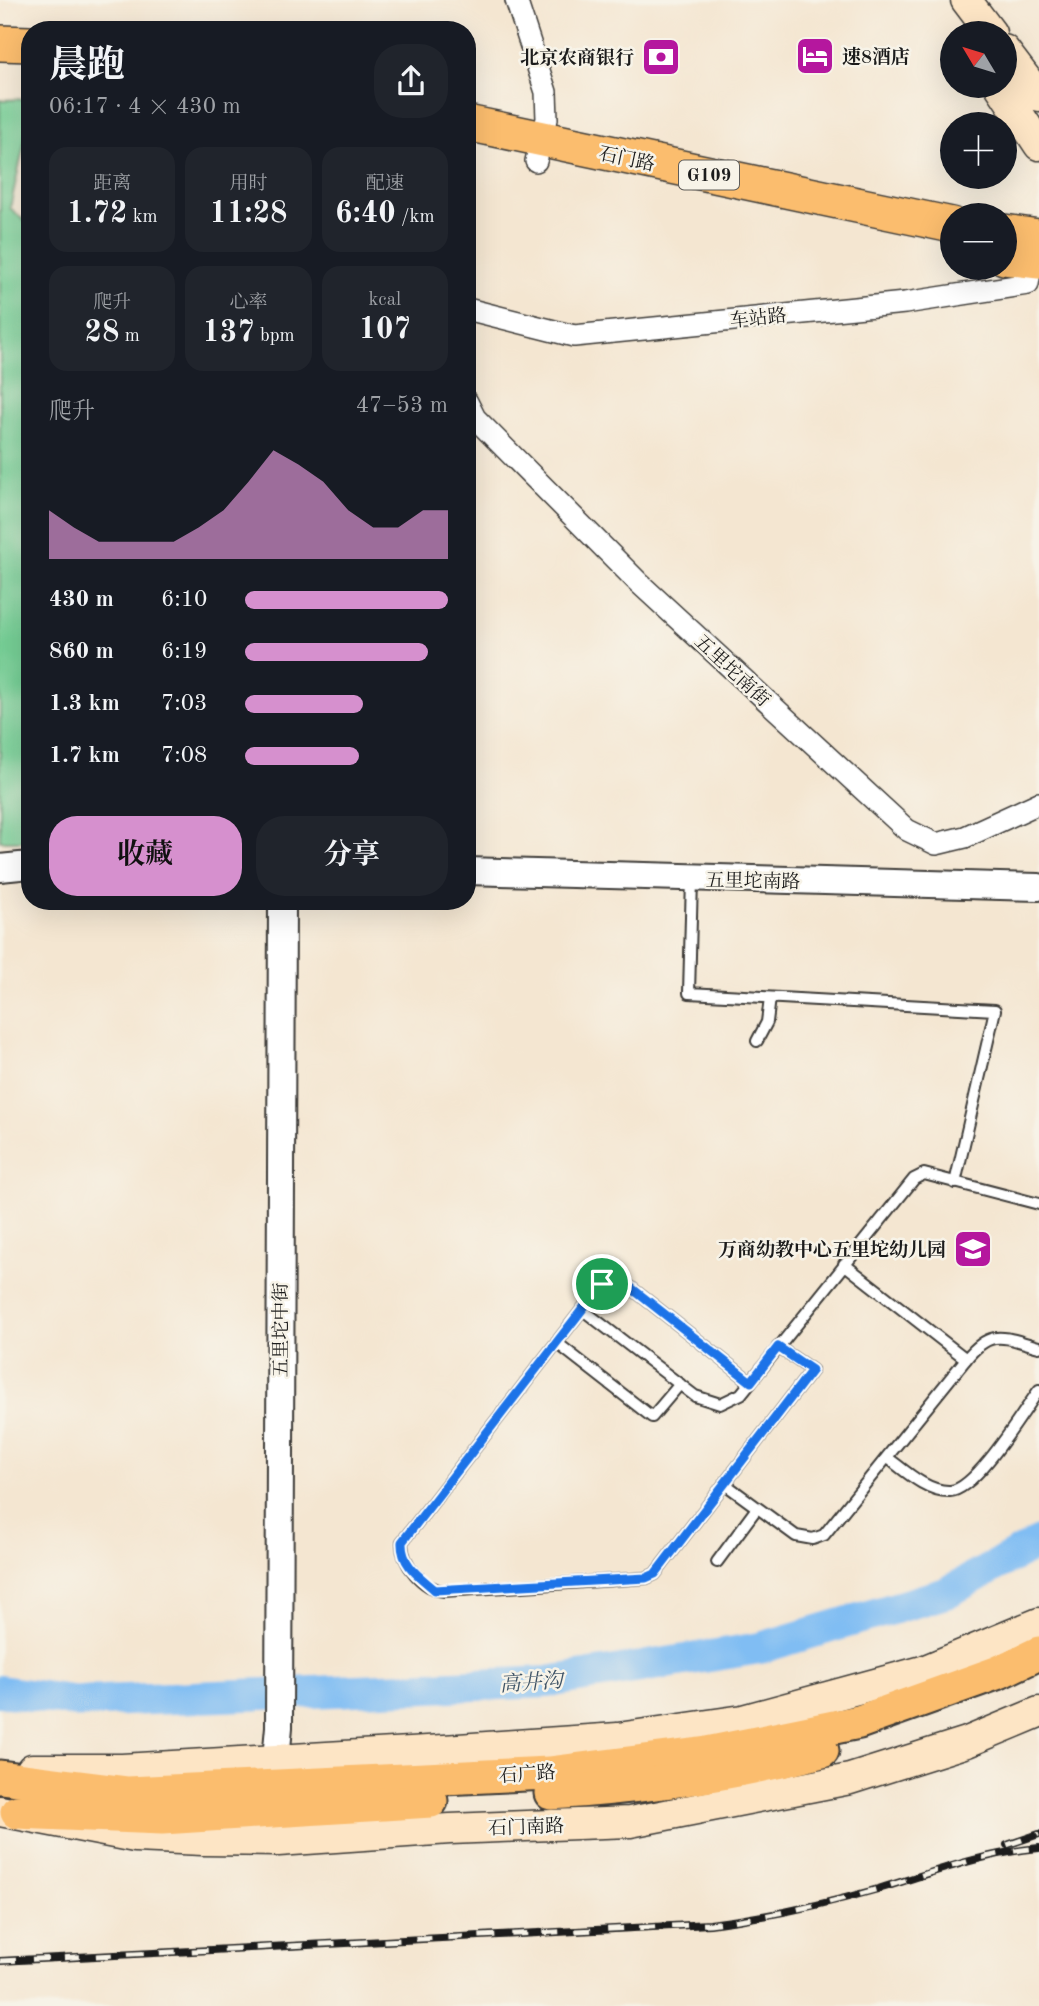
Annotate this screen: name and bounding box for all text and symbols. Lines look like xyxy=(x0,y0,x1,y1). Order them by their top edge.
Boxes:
north arrow xyxy=(940,21,1017,98)
map controls xyxy=(940,21,1017,280)
hotel icon: 速8酒店 xyxy=(794,35,836,77)
bank icon: 北京农商银行 xyxy=(640,36,682,78)
button: share xyxy=(374,44,448,118)
place label: 速8酒店 xyxy=(842,46,910,68)
place label: 北京农商银行 xyxy=(520,47,634,69)
text: 晨跑 xyxy=(49,48,125,86)
text: 06:17 · 4 × 430 m xyxy=(49,95,241,118)
button: + xyxy=(940,112,1017,189)
street label: 石门路 xyxy=(597,142,657,176)
road number: G109 xyxy=(679,160,739,190)
text: 距离 xyxy=(93,175,131,194)
text: 用时 xyxy=(229,175,268,194)
text: 配速 xyxy=(366,175,404,194)
text: 1.72 xyxy=(67,199,127,229)
text: 11:28 xyxy=(209,199,287,229)
text: 6:40 xyxy=(335,199,396,229)
button: − xyxy=(940,203,1017,280)
text: km xyxy=(127,208,158,227)
text: /km xyxy=(396,208,435,227)
text: kcal xyxy=(368,291,401,310)
text: 爬升 xyxy=(93,294,131,313)
text: 心率 xyxy=(229,294,268,313)
street label: 车站路 xyxy=(729,305,788,332)
text: 107 xyxy=(359,315,411,345)
text: 28 xyxy=(85,318,119,348)
text: 137 xyxy=(202,318,255,348)
text: m xyxy=(119,327,140,346)
text: bpm xyxy=(255,327,295,346)
text: 47–53 m xyxy=(356,394,448,417)
text: 爬升 xyxy=(49,400,95,423)
text: 430 m xyxy=(49,588,114,611)
text: 6:10 xyxy=(161,588,207,611)
street label: 五里坨南街 xyxy=(690,630,775,711)
text: 860 m xyxy=(49,640,114,663)
text: 6:19 xyxy=(161,640,207,663)
text: 1.3 km xyxy=(49,692,120,715)
text: 7:03 xyxy=(161,692,207,715)
text: 1.7 km xyxy=(49,744,120,767)
text: 7:08 xyxy=(161,744,207,767)
button: 收藏 xyxy=(49,816,242,896)
button: 分享 xyxy=(256,816,448,896)
street label: 五里坨南路 xyxy=(705,869,801,893)
school or university icon: 万商幼教中心五里坨幼儿园 xyxy=(952,1228,994,1270)
place label: 万商幼教中心五里坨幼儿园 xyxy=(718,1239,946,1261)
pin xyxy=(572,1254,632,1314)
icon: arrive xyxy=(583,1265,621,1303)
street label: 五里坨中街 xyxy=(271,1282,292,1378)
water label: 高井沟 xyxy=(499,1669,566,1696)
street label: 石广路 xyxy=(498,1762,556,1787)
street label: 石门南路 xyxy=(488,1815,564,1839)

